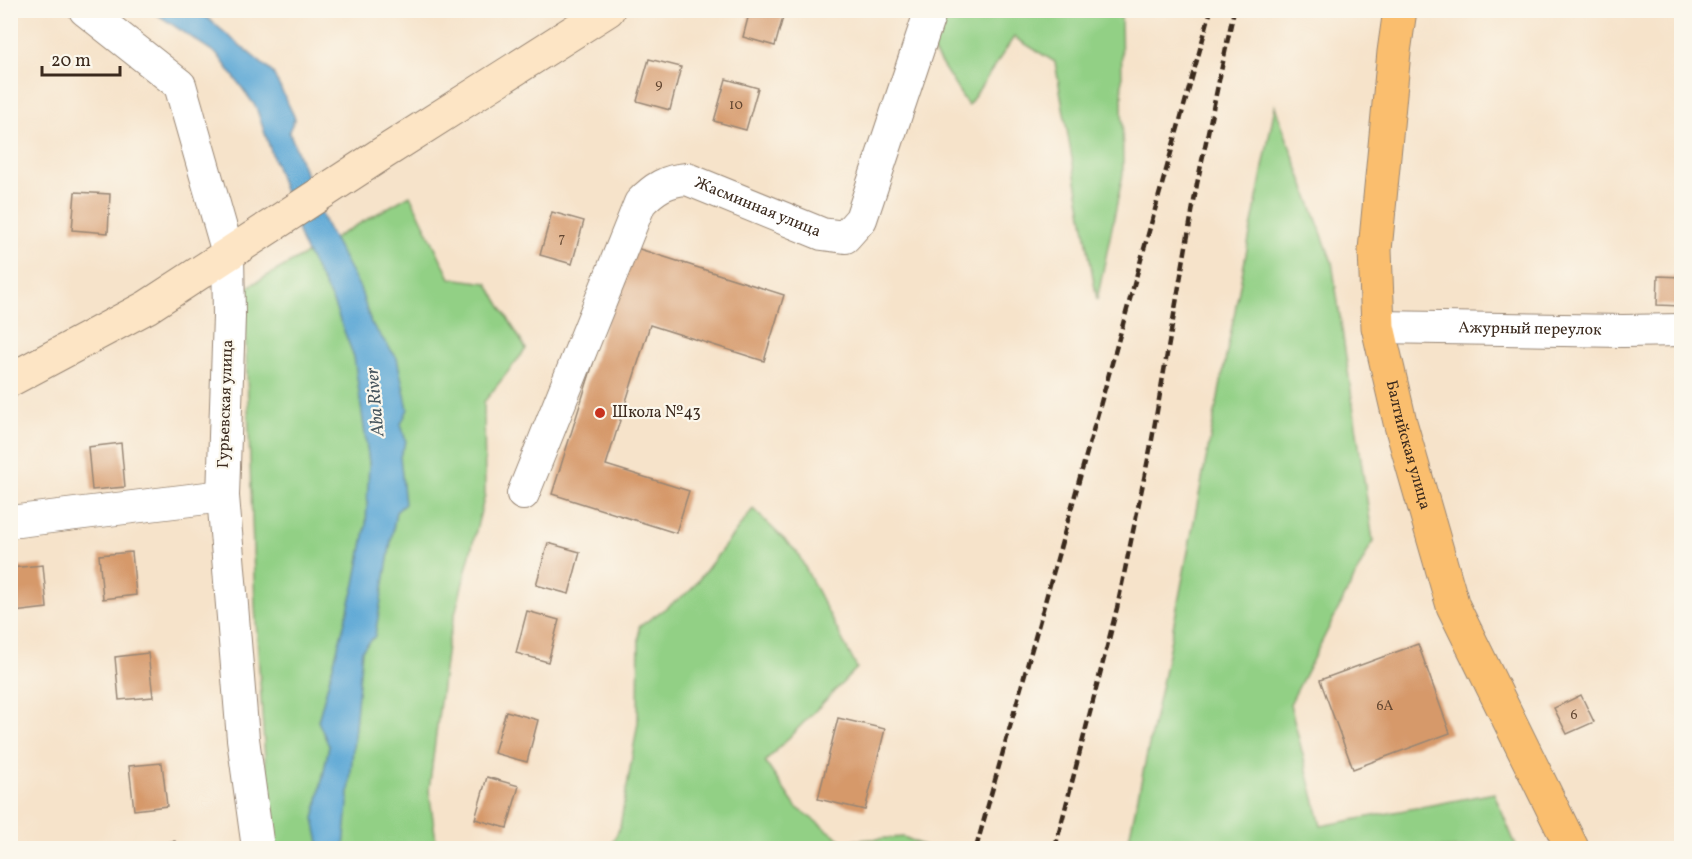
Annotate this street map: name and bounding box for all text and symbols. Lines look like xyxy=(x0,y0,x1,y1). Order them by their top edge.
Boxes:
scale bar xyxy=(42,39,120,77)
text: 20 m xyxy=(51,49,91,74)
house number: 9 xyxy=(655,75,663,94)
house number: 10 xyxy=(729,96,743,115)
street label: Жасминная улица xyxy=(691,172,824,243)
house number: 7 xyxy=(559,229,566,248)
street label: Ажурный переулок xyxy=(1458,317,1602,342)
street label: Гурьевская улица xyxy=(213,339,239,469)
water label: Aba River xyxy=(361,366,392,438)
street label: Балтийская улица xyxy=(1380,378,1436,512)
place label: Школа №43 xyxy=(612,402,701,424)
marker: Школа №43 xyxy=(593,406,607,420)
house number: 6А xyxy=(1377,697,1394,716)
house number: 6 xyxy=(1570,706,1578,725)

